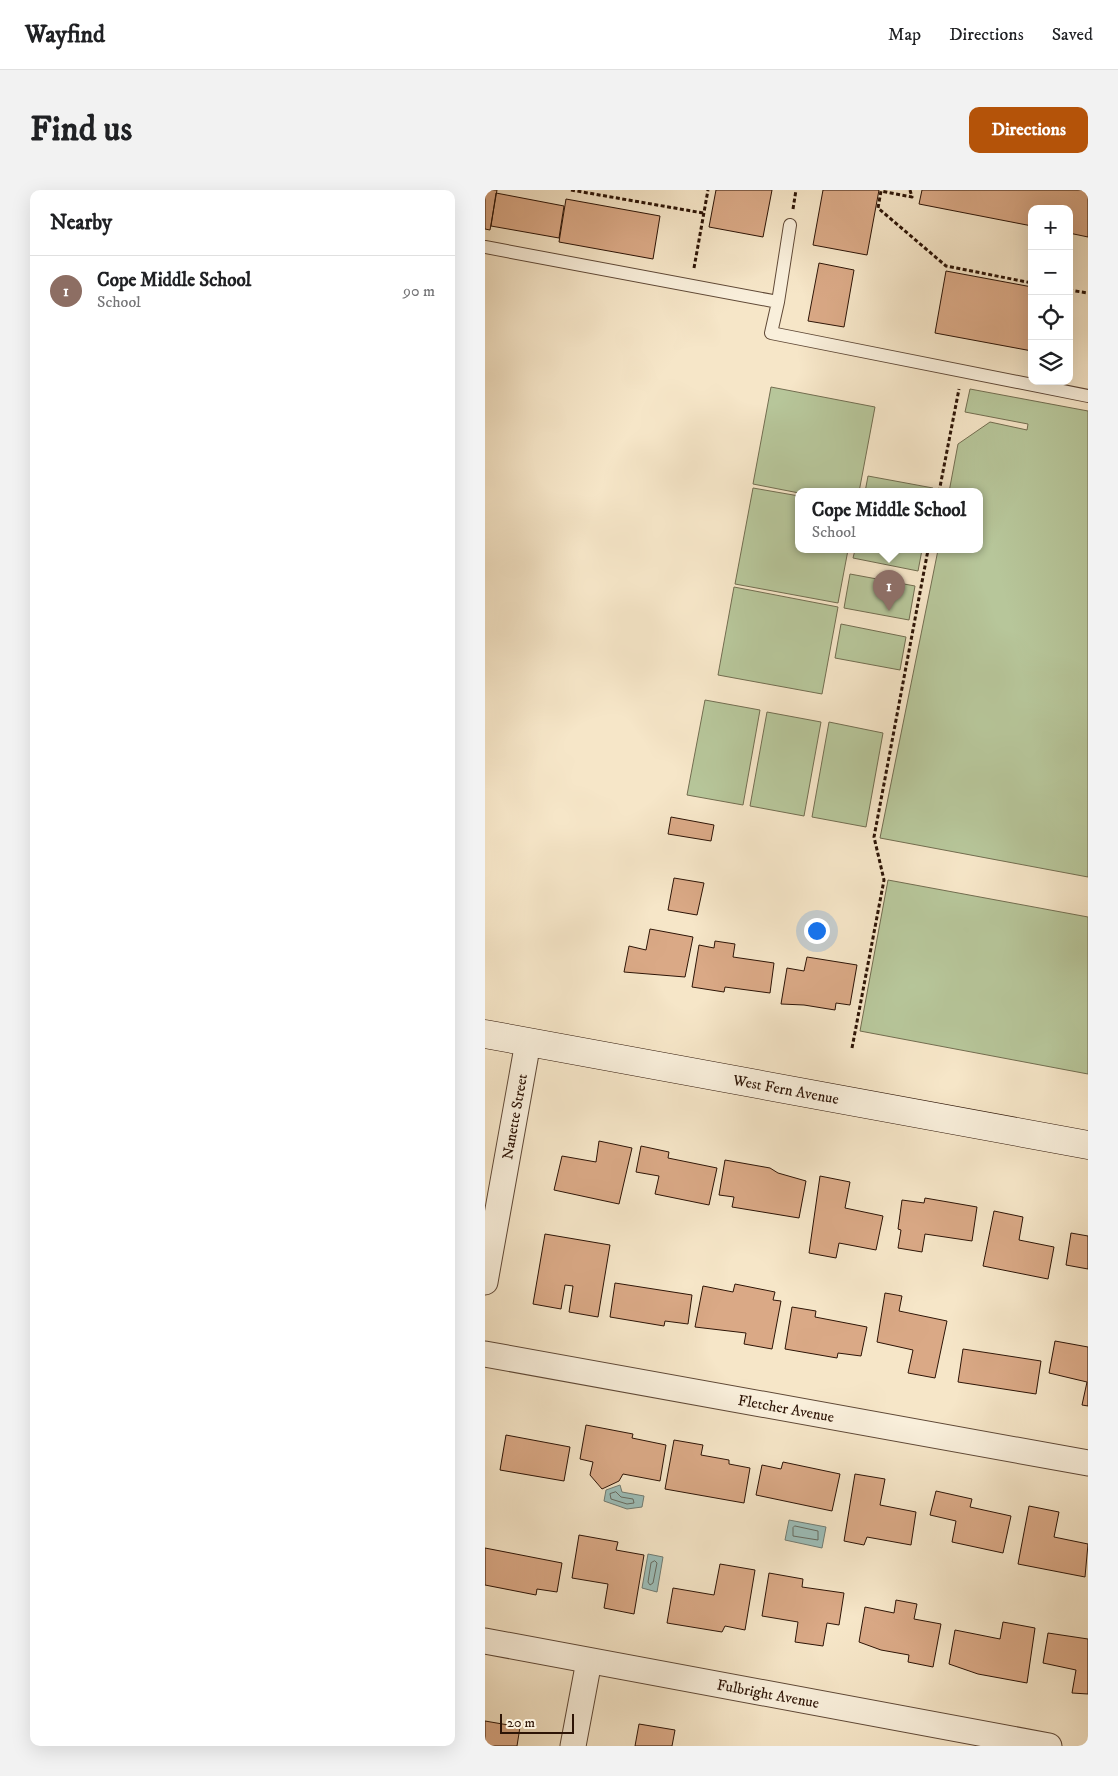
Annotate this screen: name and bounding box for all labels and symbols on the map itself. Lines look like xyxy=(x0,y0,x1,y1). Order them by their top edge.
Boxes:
pin: 1 xyxy=(873,570,905,611)
your location xyxy=(804,918,830,944)
street label: West Fern Avenue xyxy=(730,1071,840,1109)
street label: Nanette Street xyxy=(498,1072,532,1161)
street label: Fletcher Avenue xyxy=(736,1391,836,1427)
street label: Fulbright Avenue xyxy=(715,1675,821,1713)
scale bar xyxy=(500,1711,574,1734)

